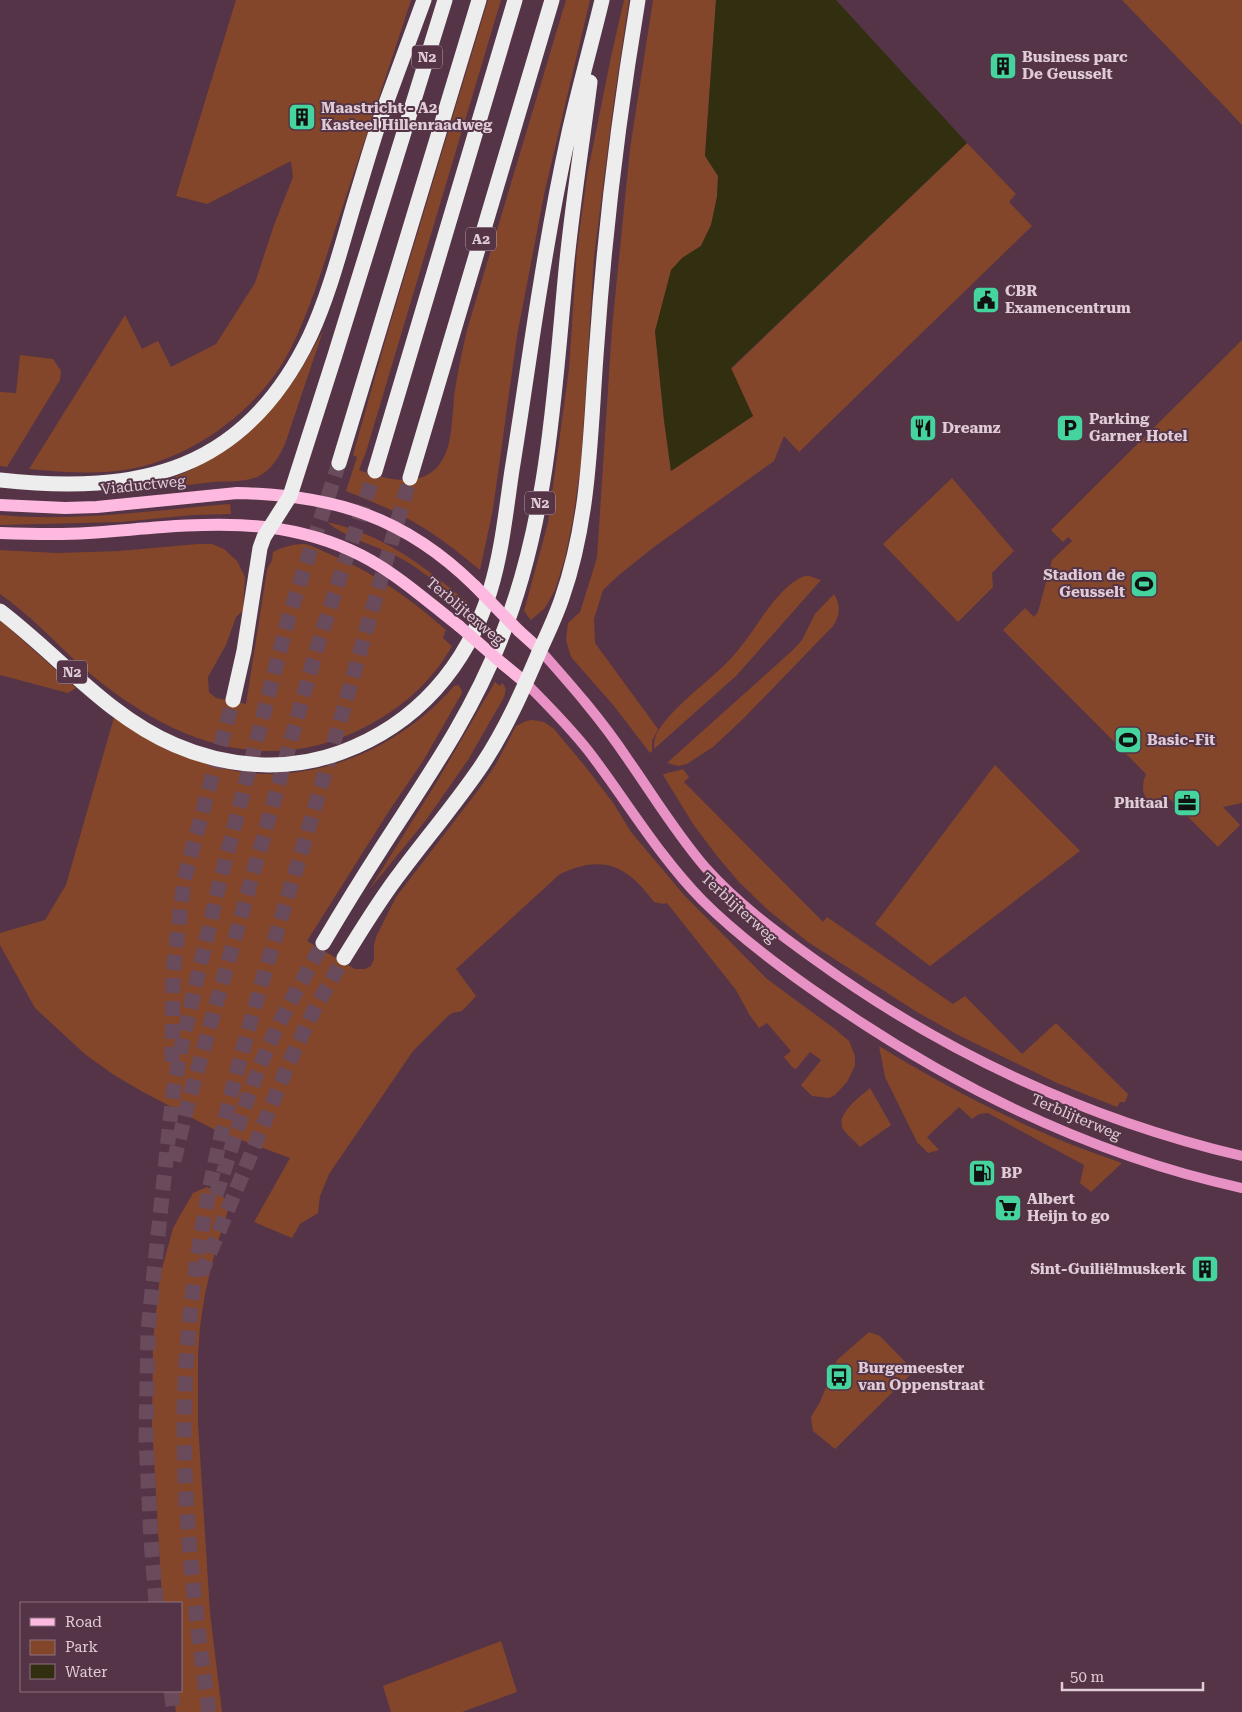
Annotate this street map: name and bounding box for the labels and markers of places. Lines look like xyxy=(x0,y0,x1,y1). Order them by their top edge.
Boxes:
place label: Business parc De Geusselt xyxy=(1022,48,1128,83)
building icon: Business parc De Geusselt xyxy=(988,51,1018,81)
place label: Maastricht - A2 Kasteel Hillenraadweg xyxy=(321,99,493,134)
building icon: Maastricht - A2 Kasteel Hillenraadweg xyxy=(287,102,317,132)
place label: CBR Examencentrum xyxy=(1005,282,1131,317)
public building icon: CBR Examencentrum xyxy=(971,285,1001,315)
place label: Parking Garner Hotel xyxy=(1089,410,1187,445)
restaurant icon: Dreamz xyxy=(908,413,938,443)
parking icon: Parking Garner Hotel xyxy=(1055,413,1085,443)
place label: Dreamz xyxy=(942,419,1001,437)
place label: Stadion de Geusselt xyxy=(1043,566,1125,601)
sports icon: Stadion de Geusselt xyxy=(1129,569,1159,599)
sports icon: Basic-Fit xyxy=(1113,725,1143,755)
place label: Basic-Fit xyxy=(1147,731,1215,749)
office icon: Phitaal xyxy=(1172,788,1202,818)
place label: Phitaal xyxy=(1114,794,1168,812)
fuel station icon: BP xyxy=(967,1158,997,1188)
place label: BP xyxy=(1001,1164,1023,1182)
place label: Albert Heijn to go xyxy=(1027,1190,1110,1225)
supermarket icon: Albert Heijn to go xyxy=(993,1193,1023,1223)
building icon: Sint-Guiliëlmuskerk xyxy=(1190,1254,1220,1284)
place label: Sint-Guiliëlmuskerk xyxy=(1030,1260,1187,1278)
place label: Burgemeester van Oppenstraat xyxy=(858,1359,985,1394)
bus stop icon: Burgemeester van Oppenstraat xyxy=(824,1362,854,1392)

